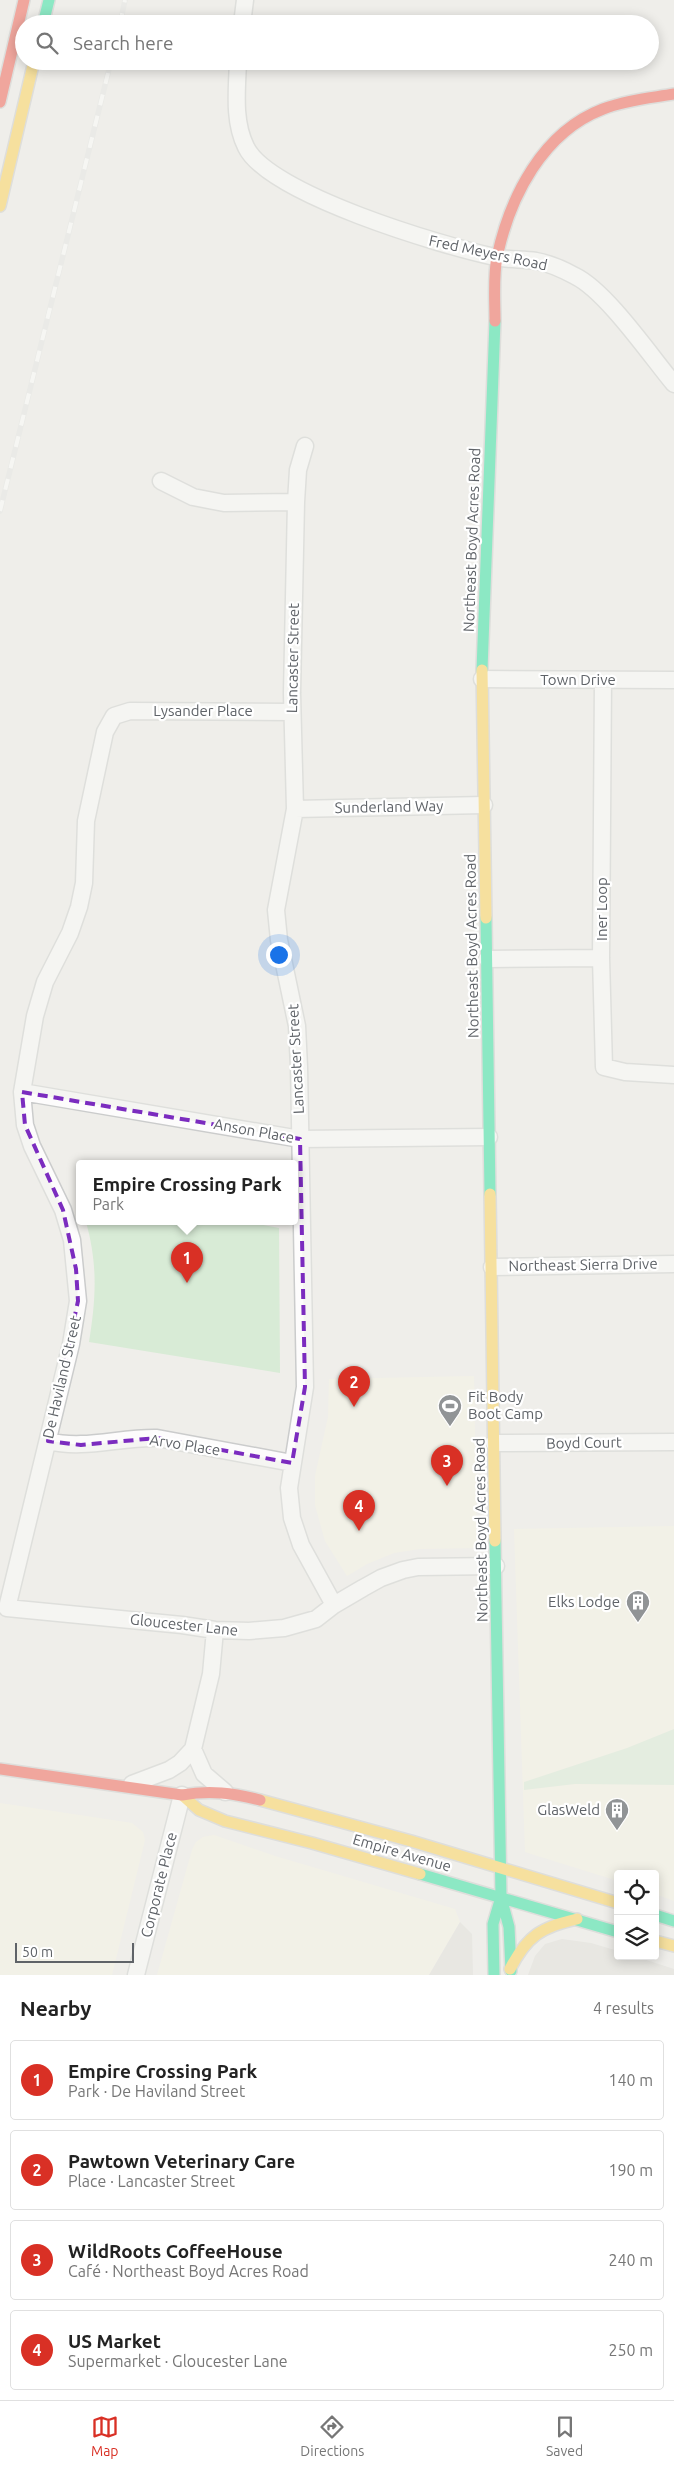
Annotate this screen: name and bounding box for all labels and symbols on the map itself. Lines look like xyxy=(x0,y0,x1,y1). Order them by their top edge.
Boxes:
street label: Fred Meyers Road xyxy=(427,232,549,273)
street label: Northeast Boyd Acres Road xyxy=(460,448,483,632)
street label: Lancaster Street xyxy=(283,603,302,713)
street label: Town Drive xyxy=(540,671,616,688)
street label: Lysander Place xyxy=(153,702,253,719)
street label: Sunderland Way xyxy=(335,797,443,816)
street label: Northeast Boyd Acres Road xyxy=(461,854,482,1038)
street label: Iner Loop xyxy=(593,877,610,941)
your location xyxy=(266,942,292,968)
street label: Lancaster Street xyxy=(284,1003,307,1115)
street label: Anson Place xyxy=(213,1115,296,1146)
pin: 1 xyxy=(171,1242,203,1283)
street label: Northeast Sierra Drive xyxy=(508,1255,658,1274)
street label: De Haviland Street xyxy=(39,1314,84,1440)
pin: 2 xyxy=(338,1366,370,1407)
place label: Fit Body Boot Camp xyxy=(468,1388,543,1422)
sports icon: Fit Body Boot Camp xyxy=(437,1393,463,1427)
street label: Arvo Place xyxy=(149,1431,222,1458)
street label: Boyd Court xyxy=(546,1433,622,1452)
street label: Northeast Boyd Acres Road xyxy=(470,1438,491,1622)
pin: 3 xyxy=(431,1445,463,1486)
pin: 4 xyxy=(343,1490,375,1531)
building icon: Elks Lodge xyxy=(625,1589,651,1623)
place label: Elks Lodge xyxy=(548,1593,620,1610)
street label: Gloucester Lane xyxy=(129,1610,239,1639)
building icon: GlasWeld xyxy=(604,1797,630,1831)
place label: GlasWeld xyxy=(537,1801,600,1818)
street label: Corporate Place xyxy=(137,1830,180,1939)
street label: Empire Avenue xyxy=(351,1830,453,1875)
scale bar xyxy=(15,1940,134,1963)

